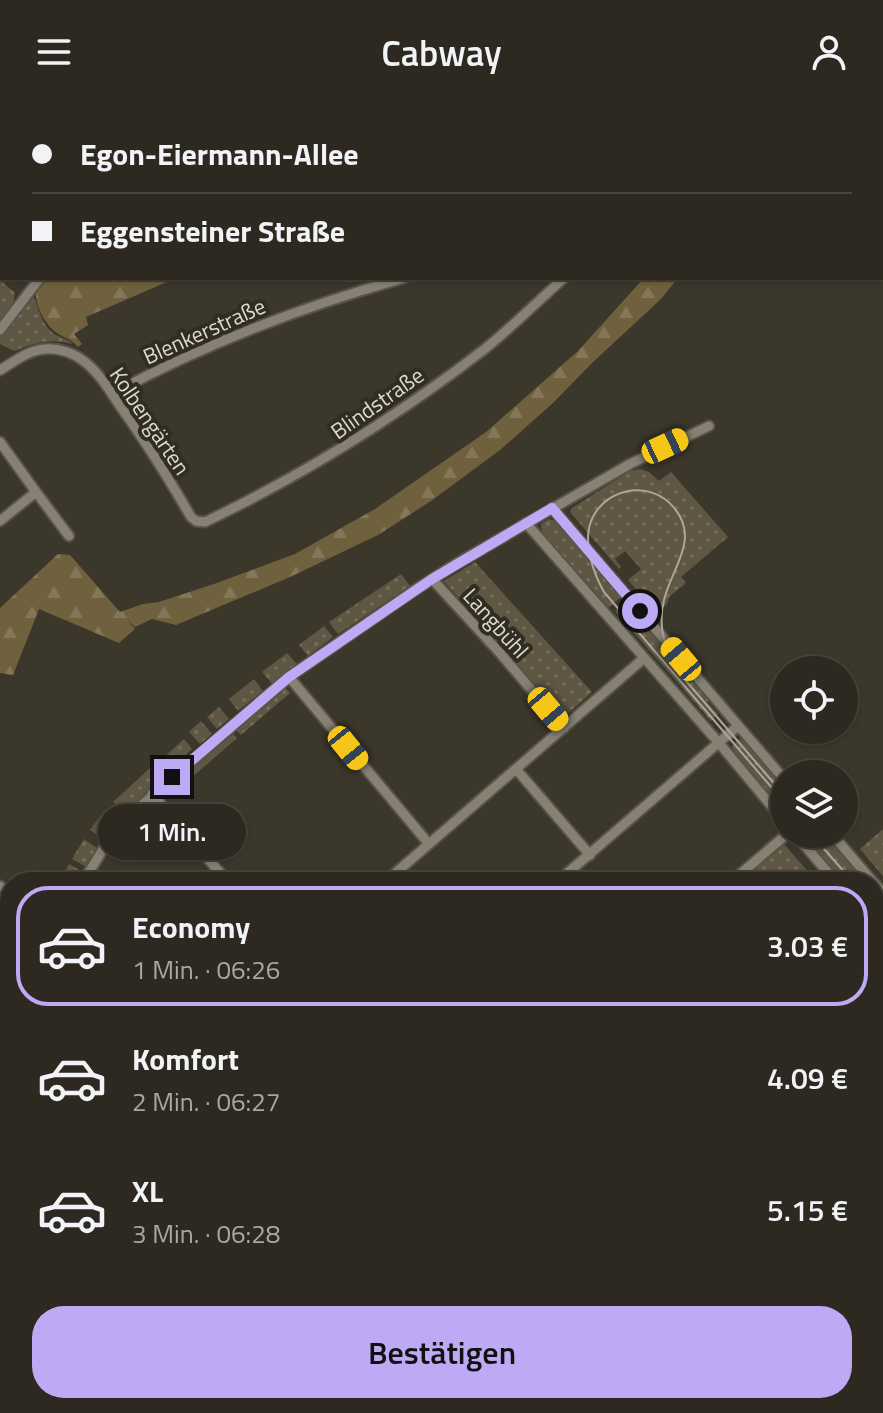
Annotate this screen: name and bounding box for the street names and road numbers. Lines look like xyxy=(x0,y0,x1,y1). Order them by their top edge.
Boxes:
street label: Blenkerstraße xyxy=(137,289,271,373)
street label: Blindstraße xyxy=(323,358,431,448)
street label: Kolbengärten xyxy=(101,360,199,482)
street label: Langbühl xyxy=(455,580,537,666)

